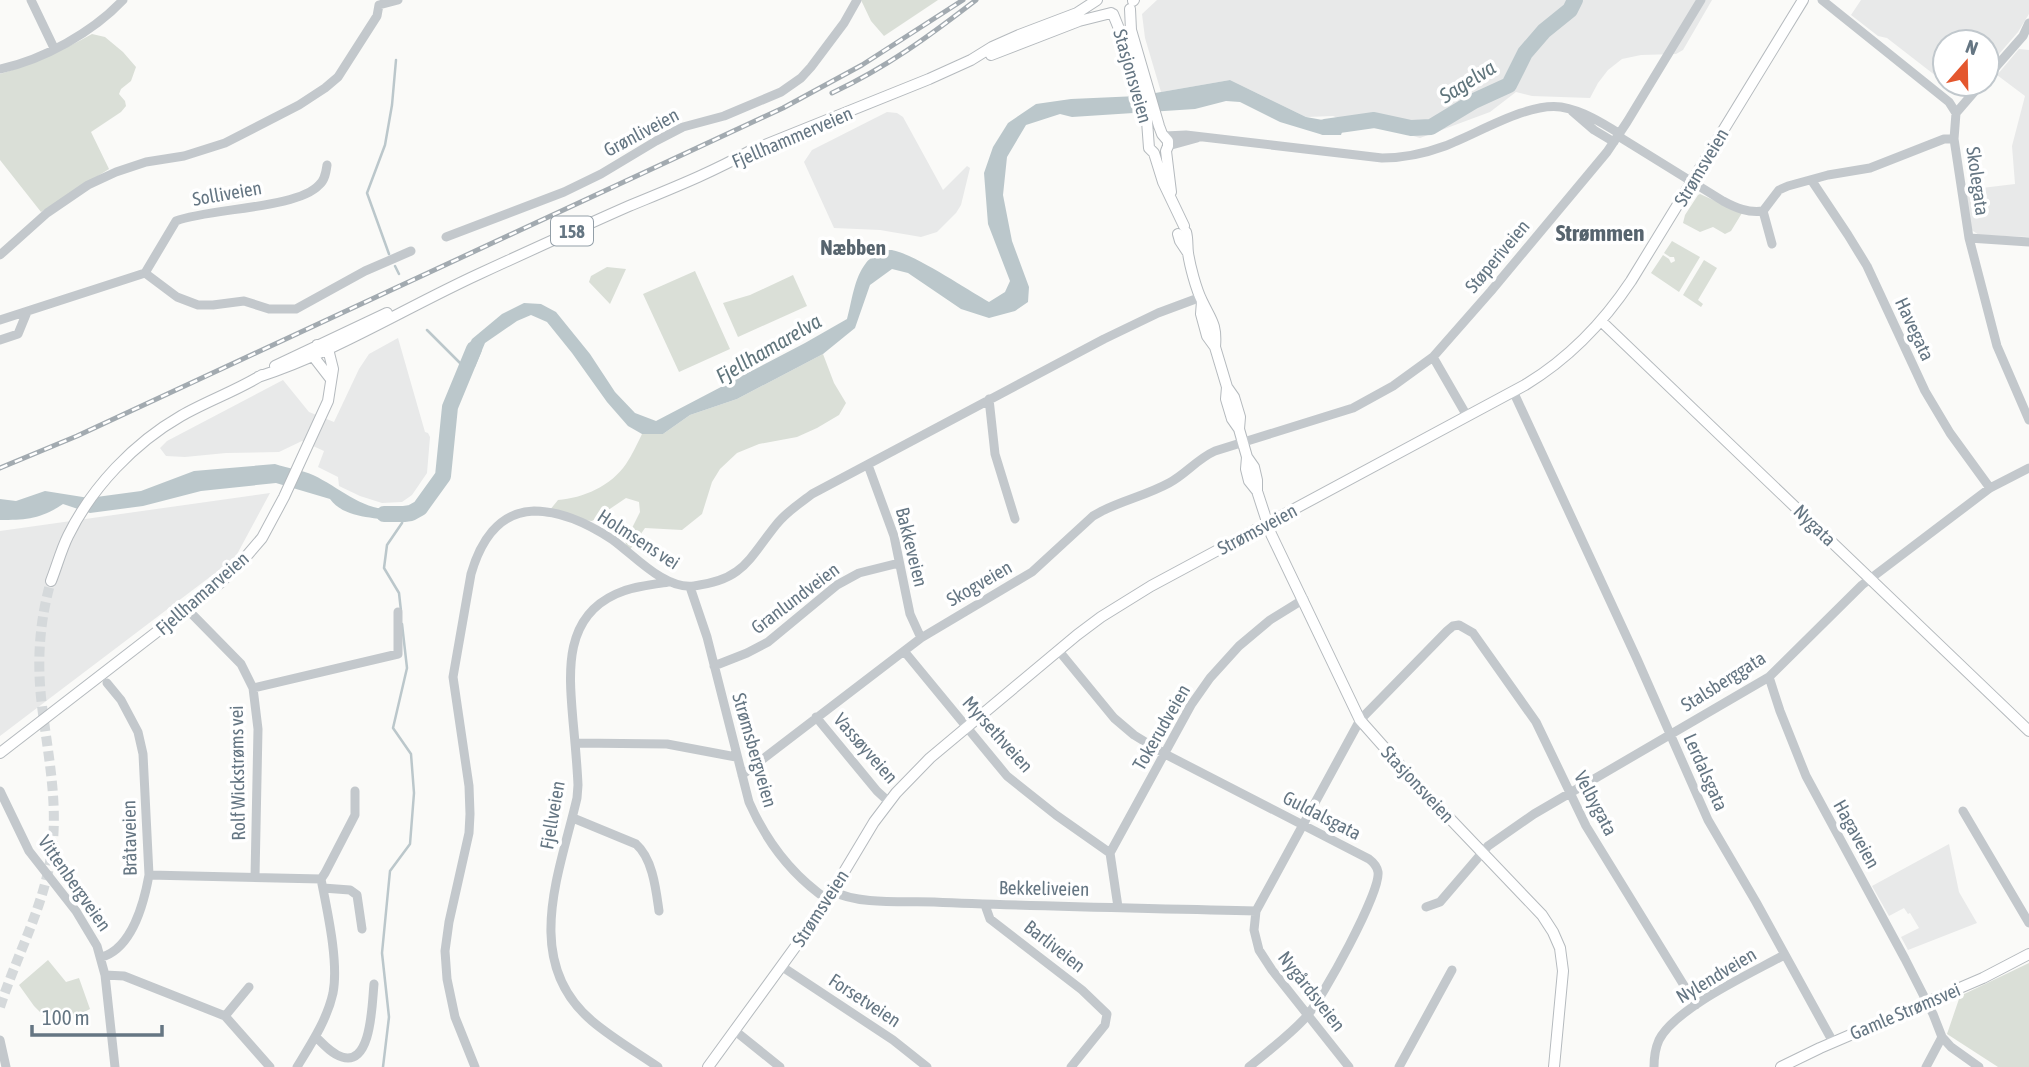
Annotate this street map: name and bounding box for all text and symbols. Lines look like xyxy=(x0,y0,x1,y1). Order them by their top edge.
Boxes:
street label: Stasjonsveien xyxy=(1109,26,1157,126)
north arrow xyxy=(1931,28,2001,98)
text: N xyxy=(1963,35,1981,59)
water label: Sagelva xyxy=(1434,54,1499,108)
street label: Fjellhammerveien xyxy=(728,102,856,172)
street label: Grønliveien xyxy=(600,103,682,161)
street label: Strømsveien xyxy=(1669,124,1733,210)
street label: Skolegata xyxy=(1962,145,1994,217)
street label: Solliveien xyxy=(191,176,263,210)
street label: Støperiveien xyxy=(1460,215,1534,297)
road number: 158 xyxy=(551,216,593,246)
district label: Strømmen xyxy=(1556,220,1644,246)
district label: Næbben xyxy=(820,235,886,259)
street label: Havegata xyxy=(1891,294,1939,364)
water label: Fjellhamarelva xyxy=(711,308,825,388)
street label: Strømsveien xyxy=(1213,499,1301,559)
street label: Nygata xyxy=(1789,500,1841,550)
street label: Holmsens vei xyxy=(594,504,684,574)
street label: Bakkeveien xyxy=(892,505,932,589)
street label: Fjellhamarveien xyxy=(151,547,253,639)
street label: Skogveien xyxy=(943,556,1015,610)
street label: Granlundveien xyxy=(747,558,843,638)
street label: Stalsberggata xyxy=(1677,646,1769,716)
street label: Tokerudveien xyxy=(1128,680,1194,774)
street label: Strømsbergveien xyxy=(728,690,782,810)
street label: Myrsethveien xyxy=(958,691,1038,777)
street label: Rolf Wickstrøms vei xyxy=(225,705,249,841)
street label: Vassøyveien xyxy=(829,708,903,788)
street label: Lerdalsgata xyxy=(1679,730,1733,814)
street label: Stasjonsveien xyxy=(1377,741,1459,827)
street label: Velbygata xyxy=(1570,767,1622,839)
street label: Fjellveien xyxy=(535,779,569,851)
street label: Guldalsgata xyxy=(1279,786,1365,844)
street label: Hagaveien xyxy=(1829,796,1885,872)
street label: Bråtaveien xyxy=(117,800,141,876)
street label: Vittenbergveien xyxy=(34,831,116,935)
street label: Strømsveien xyxy=(787,866,853,950)
street label: Bekkeliveien xyxy=(999,876,1089,900)
street label: Barliveien xyxy=(1020,915,1090,977)
street label: Nylendveien xyxy=(1672,943,1760,1007)
street label: Nygårdsveien xyxy=(1274,947,1350,1035)
street label: Forsetveien xyxy=(825,969,905,1031)
street label: Gamle Strømsvei xyxy=(1847,978,1963,1044)
scale bar xyxy=(32,993,161,1038)
text: 100 m xyxy=(42,1005,90,1029)

